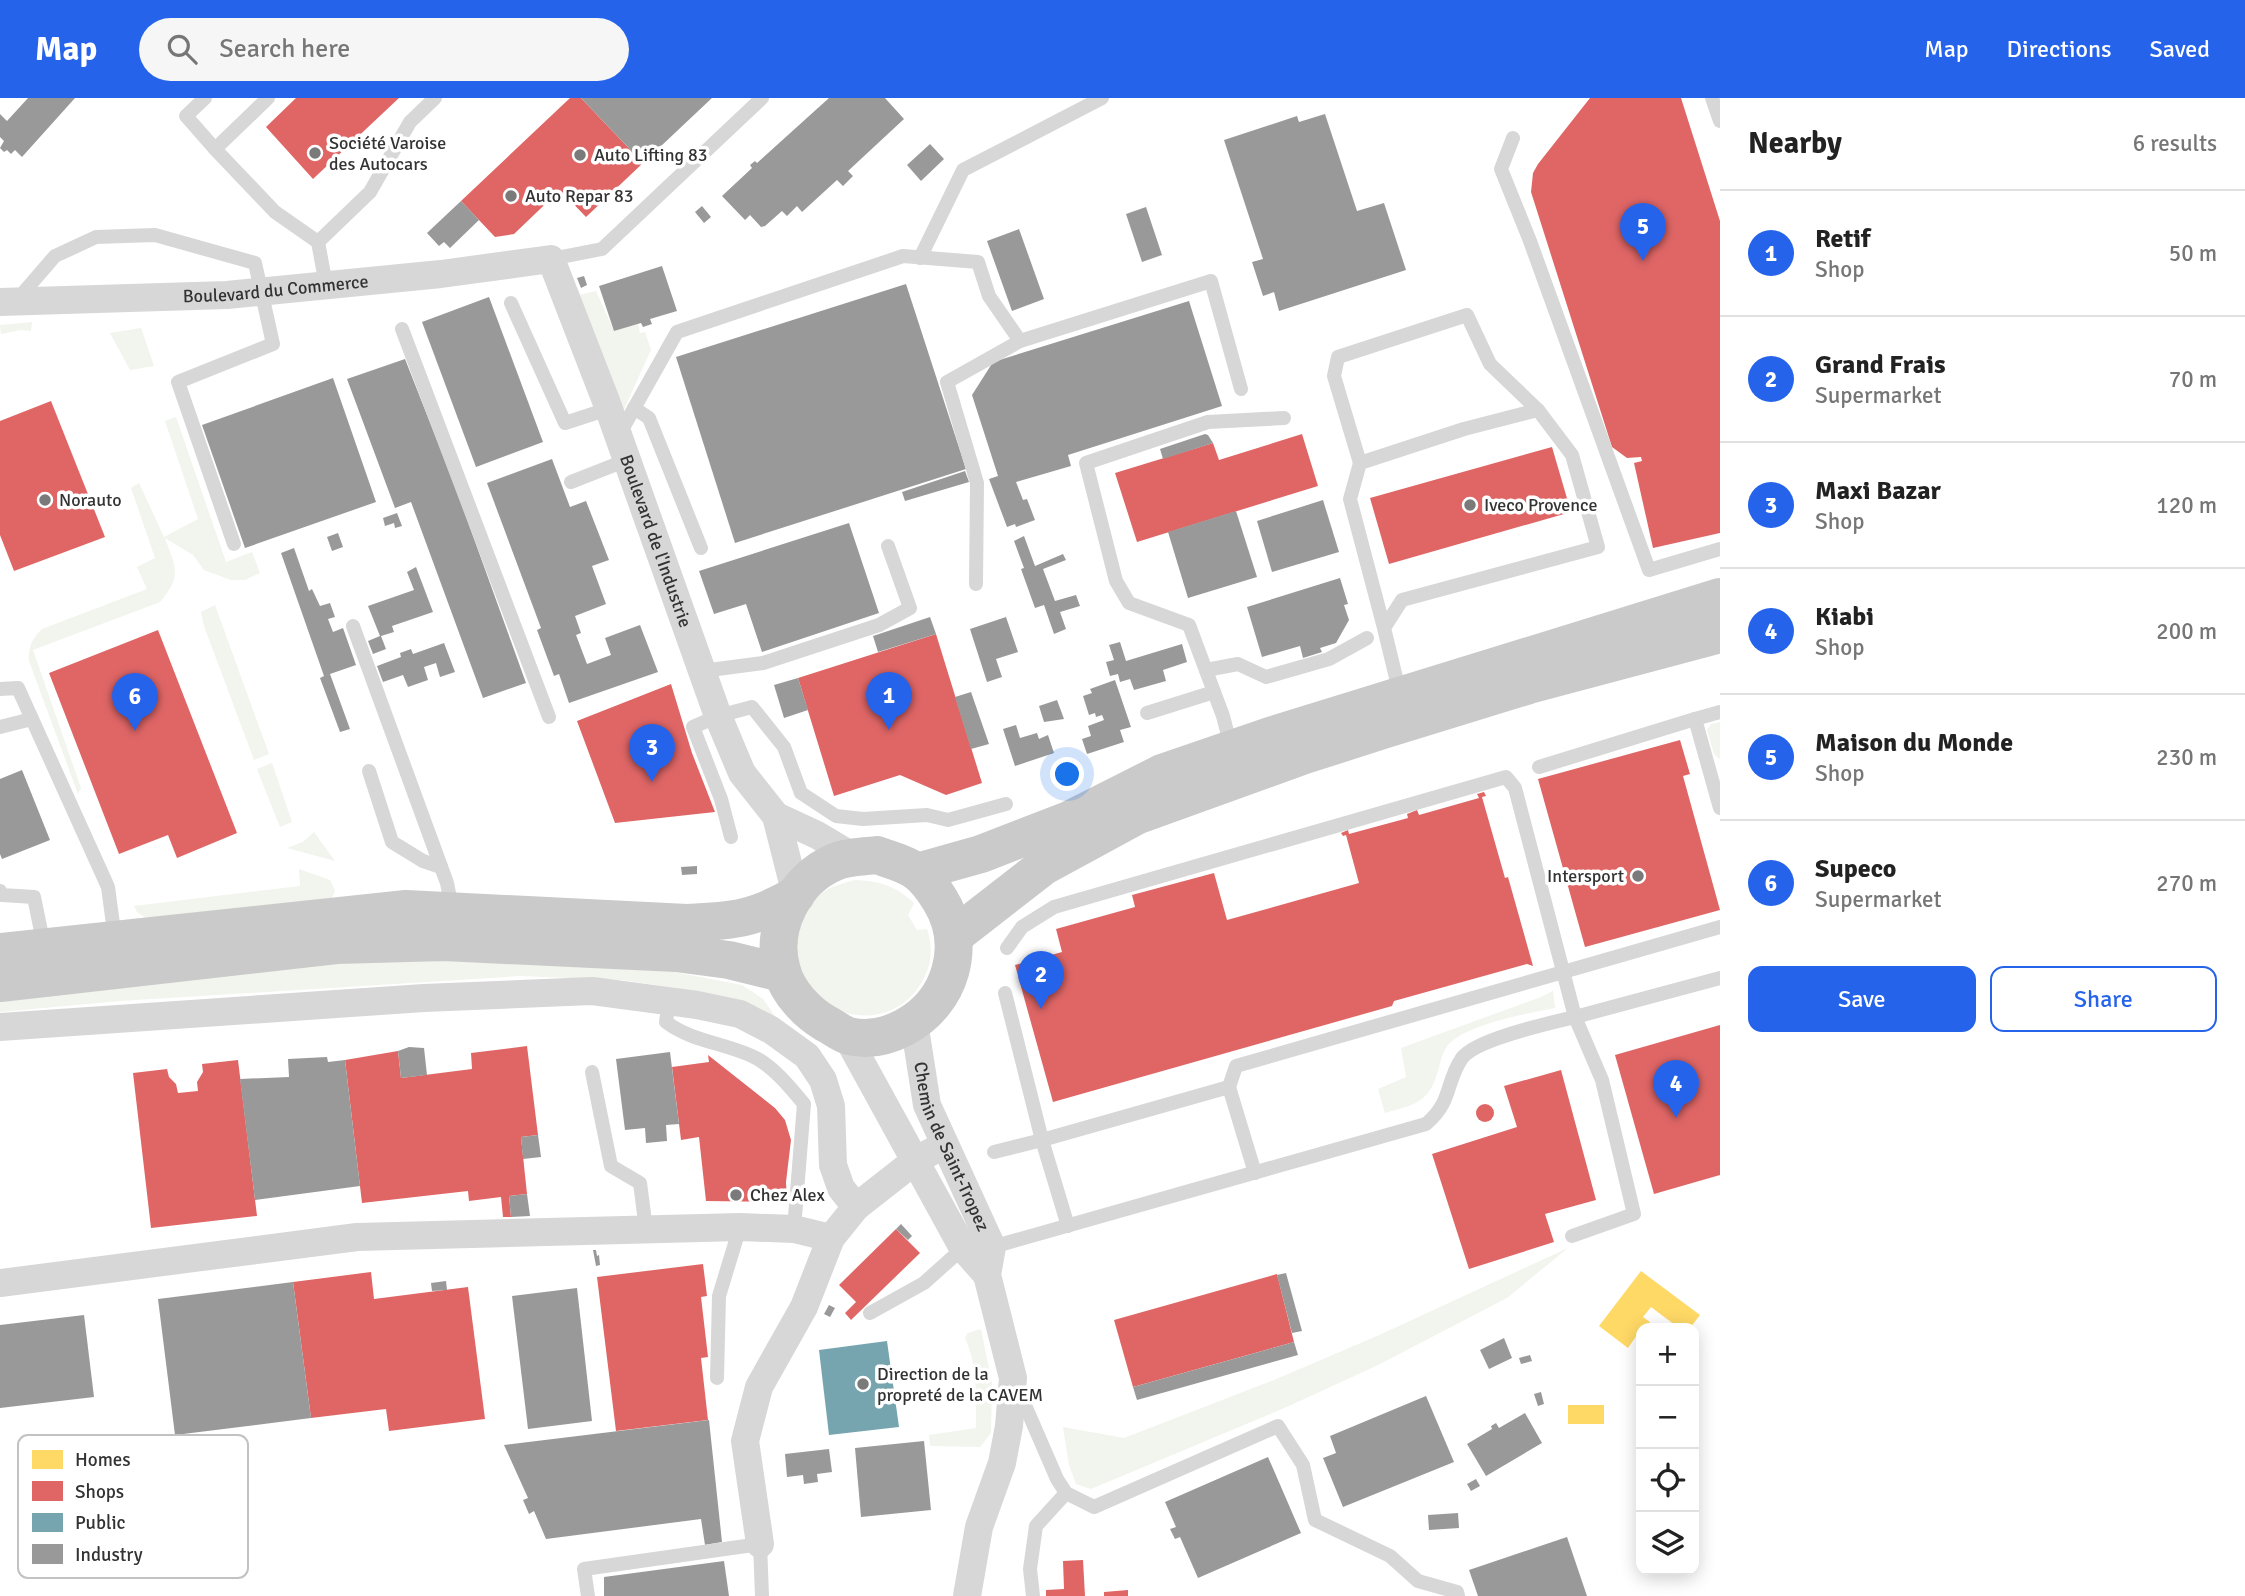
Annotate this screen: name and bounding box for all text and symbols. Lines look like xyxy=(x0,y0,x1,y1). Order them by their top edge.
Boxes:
search box xyxy=(139,18,629,81)
text: Map xyxy=(35,29,97,70)
icon: search xyxy=(163,30,201,68)
text: Search here xyxy=(219,33,350,65)
text: Map xyxy=(1924,34,1969,64)
text: Directions xyxy=(2007,34,2112,64)
text: Saved xyxy=(2150,34,2210,64)
text: Nearby xyxy=(1748,125,1842,162)
text: 6 results xyxy=(2133,129,2217,158)
place label: Société Varoise des Autocars xyxy=(329,132,446,175)
place label: Auto Lifting 83 xyxy=(594,144,707,166)
marker: Société Varoise des Autocars xyxy=(307,145,323,161)
marker: Auto Lifting 83 xyxy=(572,147,588,163)
place label: Auto Repar 83 xyxy=(525,185,633,207)
marker: Auto Repar 83 xyxy=(503,188,519,204)
pin: 5 xyxy=(1620,203,1666,261)
text: Retif xyxy=(1815,223,1870,255)
text: 1 xyxy=(1765,239,1777,268)
text: 50 m xyxy=(2169,239,2217,268)
text: Shop xyxy=(1815,255,1864,284)
street label: Boulevard du Commerce xyxy=(182,270,369,307)
text: Grand Frais xyxy=(1815,349,1945,381)
text: 2 xyxy=(1765,365,1777,394)
text: 70 m xyxy=(2169,365,2217,394)
text: Supermarket xyxy=(1815,381,1942,410)
street label: Boulevard de l'Industrie xyxy=(615,452,697,630)
text: Maxi Bazar xyxy=(1815,475,1941,507)
place label: Norauto xyxy=(59,489,122,511)
text: 3 xyxy=(1765,491,1777,520)
text: 120 m xyxy=(2156,491,2217,520)
marker: Norauto xyxy=(37,492,53,508)
place label: Iveco Provence xyxy=(1484,494,1598,516)
marker: Iveco Provence xyxy=(1462,497,1478,513)
text: Shop xyxy=(1815,507,1864,536)
text: Kiabi xyxy=(1815,601,1874,633)
text: 4 xyxy=(1765,617,1777,646)
text: 200 m xyxy=(2156,617,2217,646)
text: Shop xyxy=(1815,633,1864,662)
pin: 1 xyxy=(866,672,912,730)
pin: 6 xyxy=(112,673,158,731)
pin: 3 xyxy=(629,724,675,782)
text: Maison du Monde xyxy=(1815,727,2013,759)
text: 5 xyxy=(1765,743,1777,772)
text: 230 m xyxy=(2156,743,2217,772)
your location xyxy=(1050,757,1084,791)
text: Shop xyxy=(1815,759,1864,788)
text: Supeco xyxy=(1815,853,1896,885)
place label: Intersport xyxy=(1547,865,1624,887)
marker: Intersport xyxy=(1630,868,1646,884)
text: 6 xyxy=(1765,869,1777,898)
text: 270 m xyxy=(2156,869,2217,898)
text: Supermarket xyxy=(1815,885,1942,914)
pin: 2 xyxy=(1018,951,1064,1009)
button: Save xyxy=(1748,966,1976,1032)
button: Share xyxy=(1990,966,2217,1032)
street label: Chemin de Saint-Tropez xyxy=(909,1060,994,1235)
pin: 4 xyxy=(1653,1060,1699,1118)
place label: Chez Alex xyxy=(750,1184,826,1206)
marker: Chez Alex xyxy=(728,1187,744,1203)
map controls xyxy=(1636,1323,1699,1575)
button: + xyxy=(1636,1323,1699,1386)
place label: Direction de la propreté de la CAVEM xyxy=(877,1363,1043,1406)
marker: Direction de la propreté de la CAVEM xyxy=(855,1376,871,1392)
button: − xyxy=(1636,1386,1699,1449)
legend xyxy=(18,1435,248,1578)
text: Homes xyxy=(75,1448,131,1472)
button: locate xyxy=(1636,1449,1699,1512)
text: Shops xyxy=(75,1480,124,1504)
text: Public xyxy=(75,1511,126,1535)
button: layers xyxy=(1636,1512,1699,1575)
text: Industry xyxy=(75,1543,143,1567)

